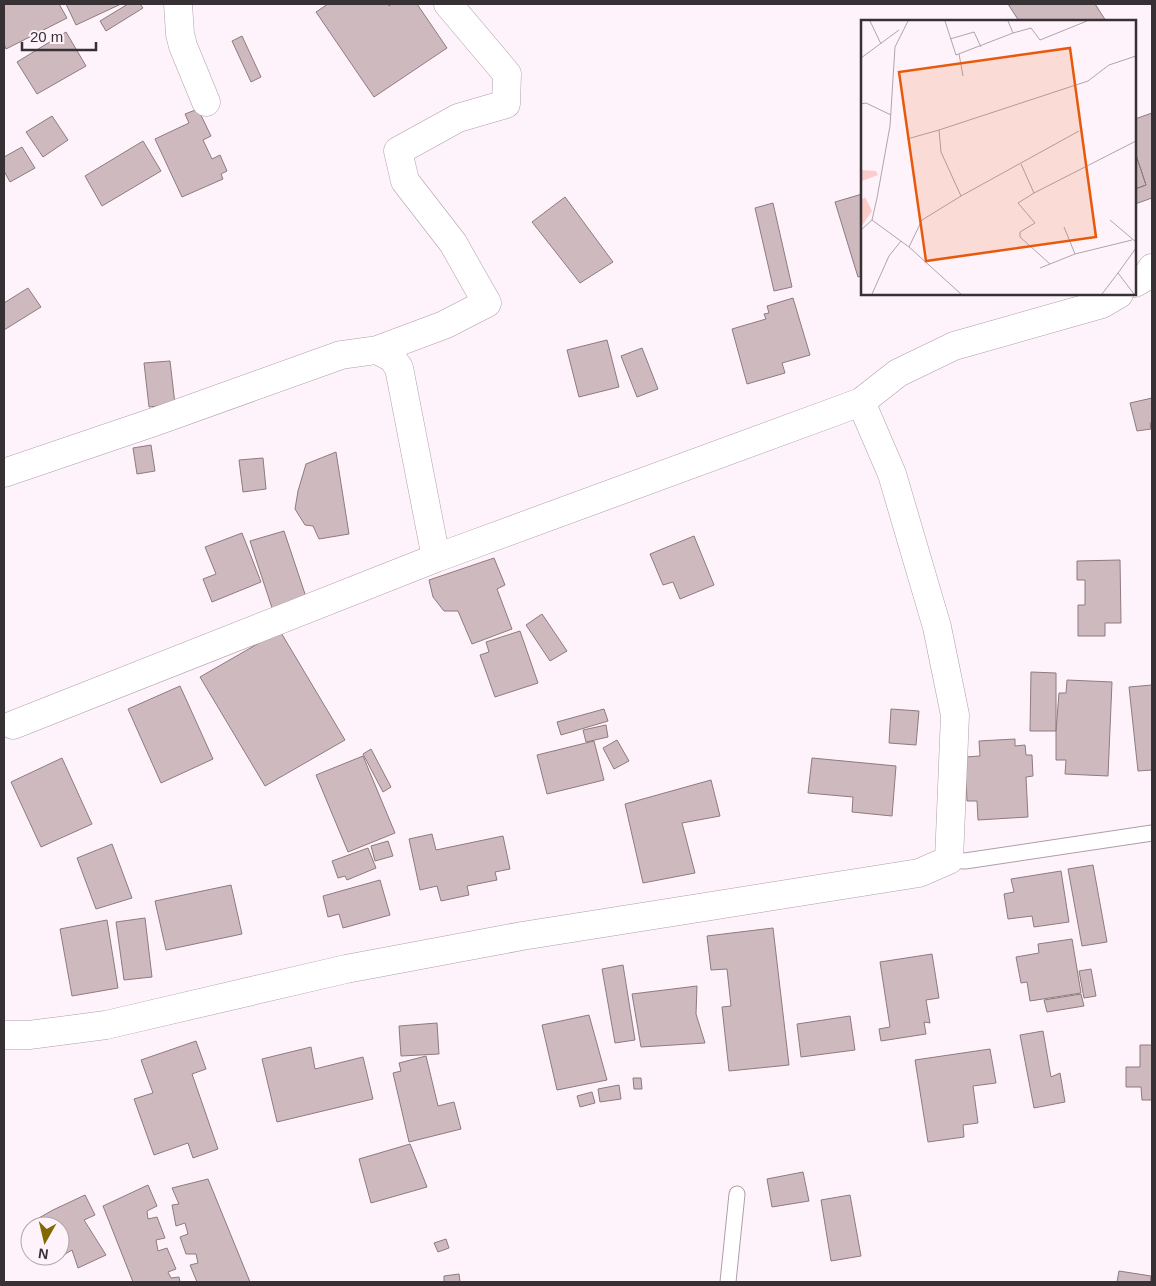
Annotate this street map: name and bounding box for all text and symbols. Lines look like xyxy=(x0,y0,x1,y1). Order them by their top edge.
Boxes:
scale bar xyxy=(22,20,96,52)
inset map xyxy=(861,20,1136,295)
text: 20 m xyxy=(30,28,63,45)
north arrow xyxy=(20,1216,70,1266)
text: N xyxy=(37,1245,49,1263)

